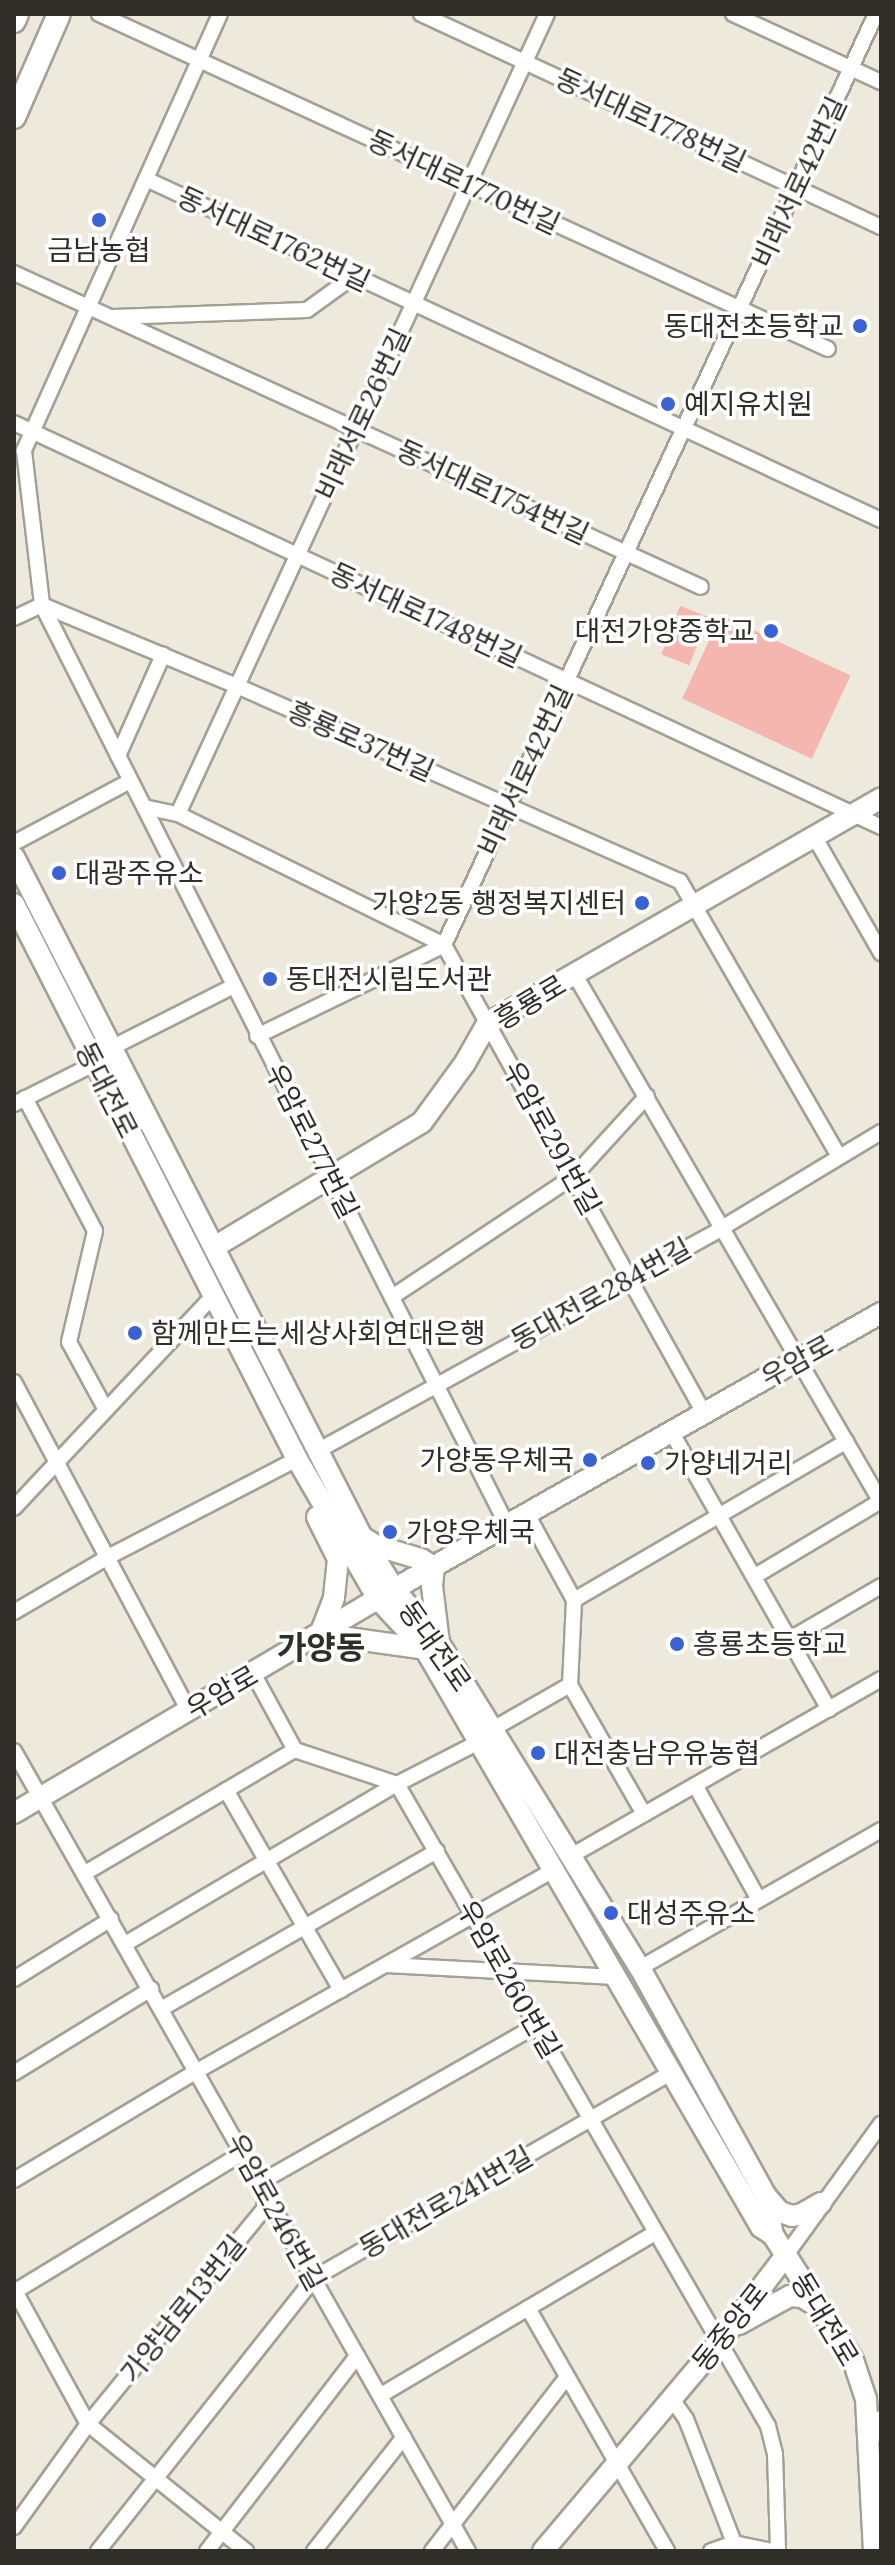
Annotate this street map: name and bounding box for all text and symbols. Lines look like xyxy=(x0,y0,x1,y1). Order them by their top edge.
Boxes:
street label: 동서대로1778번길 xyxy=(550,61,752,179)
street label: 비래서로42번길 xyxy=(745,91,853,273)
street label: 동서대로1770번길 xyxy=(363,123,565,241)
street label: 동서대로1762번길 xyxy=(172,180,376,298)
marker: 금남농협 xyxy=(90,211,108,229)
place label: 금남농협 xyxy=(47,233,151,267)
place label: 동대전초등학교 xyxy=(664,309,844,343)
marker: 동대전초등학교 xyxy=(851,317,869,335)
street label: 비래서로26번길 xyxy=(309,323,417,505)
place label: 예지유치원 xyxy=(684,387,813,421)
marker: 예지유치원 xyxy=(659,395,677,413)
street label: 동서대로1754번길 xyxy=(392,433,594,551)
street label: 동서대로1748번길 xyxy=(325,556,527,674)
place label: 대전가양중학교 xyxy=(575,614,755,648)
marker: 대전가양중학교 xyxy=(762,622,780,640)
street label: 비래서로42번길 xyxy=(471,679,579,861)
street label: 흥룡로37번길 xyxy=(283,694,439,788)
place label: 대광주유소 xyxy=(75,856,204,890)
marker: 대광주유소 xyxy=(50,864,68,882)
place label: 가양2동 행정복지센터 xyxy=(372,886,626,920)
marker: 가양2동 행정복지센터 xyxy=(633,894,651,912)
place label: 동대전시립도서관 xyxy=(286,962,492,996)
street label: 흥룡로 xyxy=(488,968,572,1036)
marker: 동대전시립도서관 xyxy=(261,970,279,988)
street label: 동대전로 xyxy=(69,1036,145,1144)
street label: 우암로291번길 xyxy=(496,1055,608,1221)
street label: 우암로277번길 xyxy=(259,1058,365,1224)
street label: 동대전로284번길 xyxy=(505,1231,697,1357)
place label: 함께만드는세상사회연대은행 xyxy=(151,1316,486,1350)
marker: 함께만드는세상사회연대은행 xyxy=(126,1324,144,1342)
street label: 우암로 xyxy=(755,1328,839,1394)
place label: 가양동우체국 xyxy=(419,1443,574,1477)
place label: 가양네거리 xyxy=(664,1446,793,1480)
marker: 가양동우체국 xyxy=(581,1451,599,1469)
marker: 가양네거리 xyxy=(639,1454,657,1472)
place label: 가양우체국 xyxy=(406,1515,535,1549)
marker: 가양우체국 xyxy=(381,1523,399,1541)
street label: 동대전로 xyxy=(392,1594,478,1698)
place label: 흥룡초등학교 xyxy=(693,1627,848,1661)
district label: 가양동 xyxy=(277,1629,365,1667)
marker: 흥룡초등학교 xyxy=(668,1635,686,1653)
street label: 우암로 xyxy=(180,1658,264,1726)
place label: 대전충남우유농협 xyxy=(554,1736,760,1770)
marker: 대전충남우유농협 xyxy=(529,1744,547,1762)
street label: 우암로260번길 xyxy=(450,1894,568,2064)
place label: 대성주유소 xyxy=(627,1896,756,1930)
marker: 대성주유소 xyxy=(602,1904,620,1922)
street label: 우암로246번길 xyxy=(219,2128,333,2296)
street label: 동대전로241번길 xyxy=(353,2139,539,2265)
street label: 가양남로13번길 xyxy=(113,2228,253,2390)
street label: 동대전로 xyxy=(784,2266,866,2372)
street label: 동중앙로 xyxy=(685,2276,775,2378)

